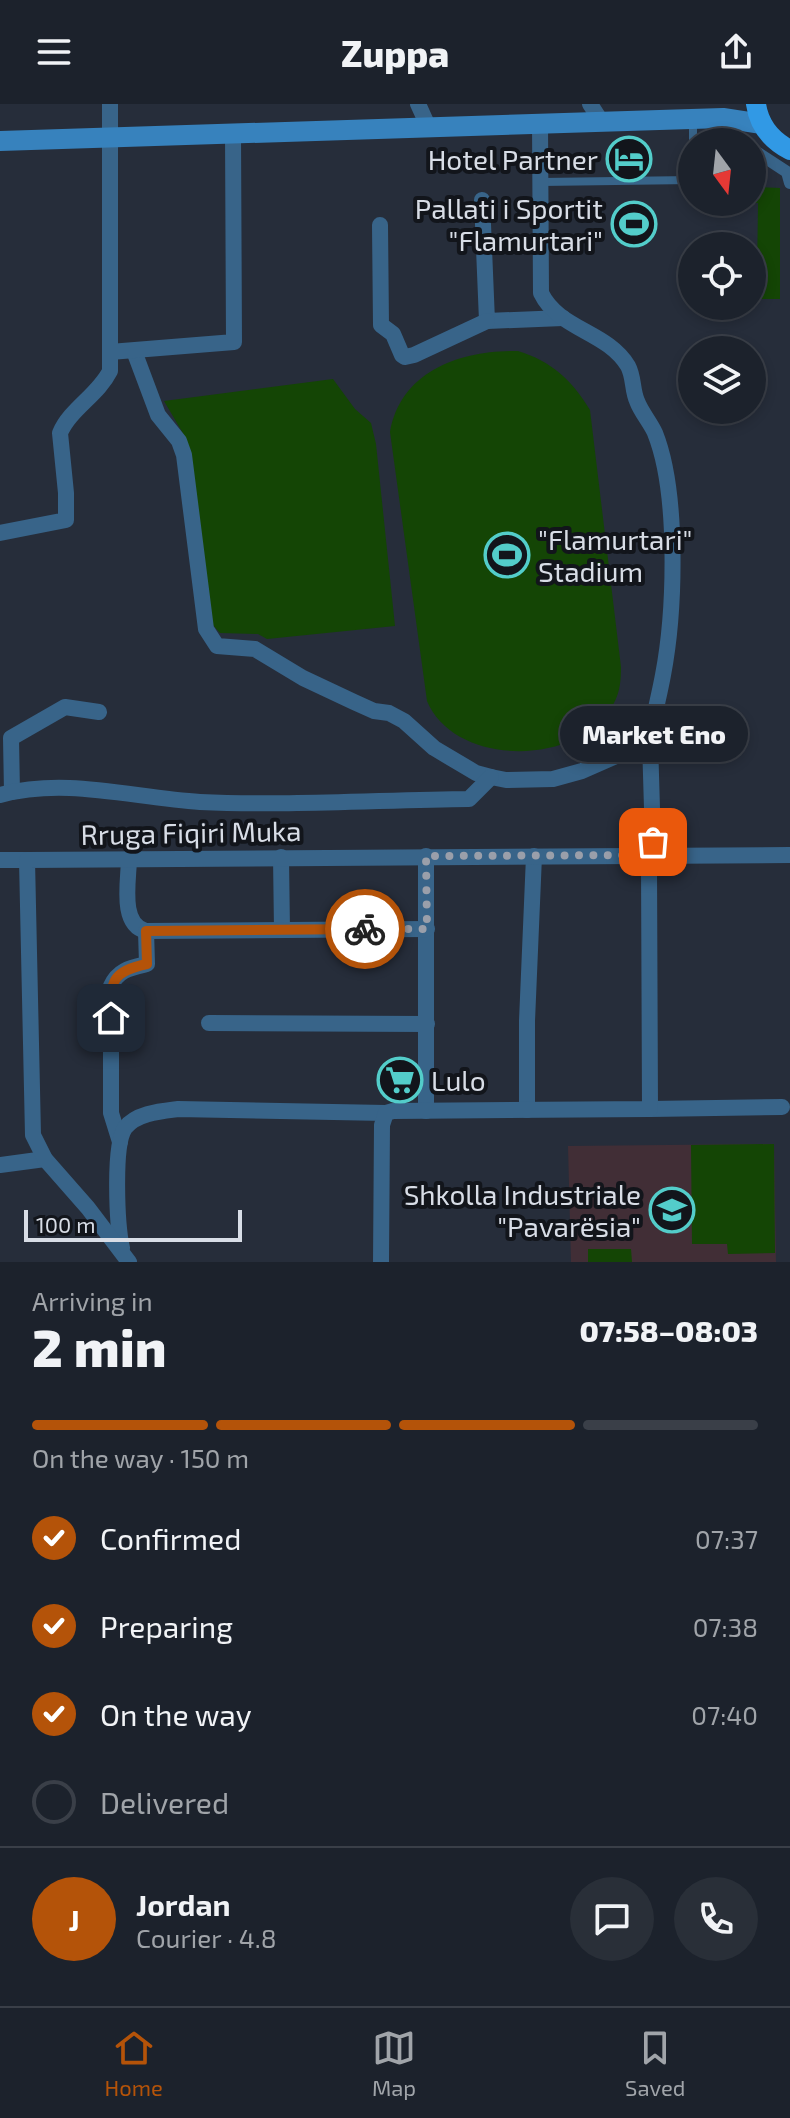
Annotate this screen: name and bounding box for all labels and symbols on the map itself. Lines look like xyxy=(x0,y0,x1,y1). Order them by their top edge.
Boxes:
north arrow xyxy=(678,128,766,216)
hotel icon: Hotel Partner xyxy=(605,135,653,183)
place label: Hotel Partner xyxy=(428,142,598,176)
place label: Pallati i Sportit "Flamurtari" xyxy=(415,191,603,257)
sports icon: Pallati i Sportit "Flamurtari" xyxy=(610,200,658,248)
place label: "Flamurtari" Stadium xyxy=(538,522,692,588)
sports icon: "Flamurtari" Stadium xyxy=(483,531,531,579)
callout: Market Eno xyxy=(559,706,747,762)
pin xyxy=(619,808,687,876)
street label: Rruga Fiqiri Muka xyxy=(80,813,302,851)
courier xyxy=(325,889,405,969)
pin xyxy=(77,984,145,1052)
supermarket icon: Lulo xyxy=(376,1056,424,1104)
place label: Lulo xyxy=(431,1063,486,1097)
place label: Shkolla Industriale "Pavarësia" xyxy=(404,1177,641,1243)
school or university icon: Shkolla Industriale "Pavarësia" xyxy=(648,1186,696,1234)
scale bar xyxy=(24,1206,242,1242)

